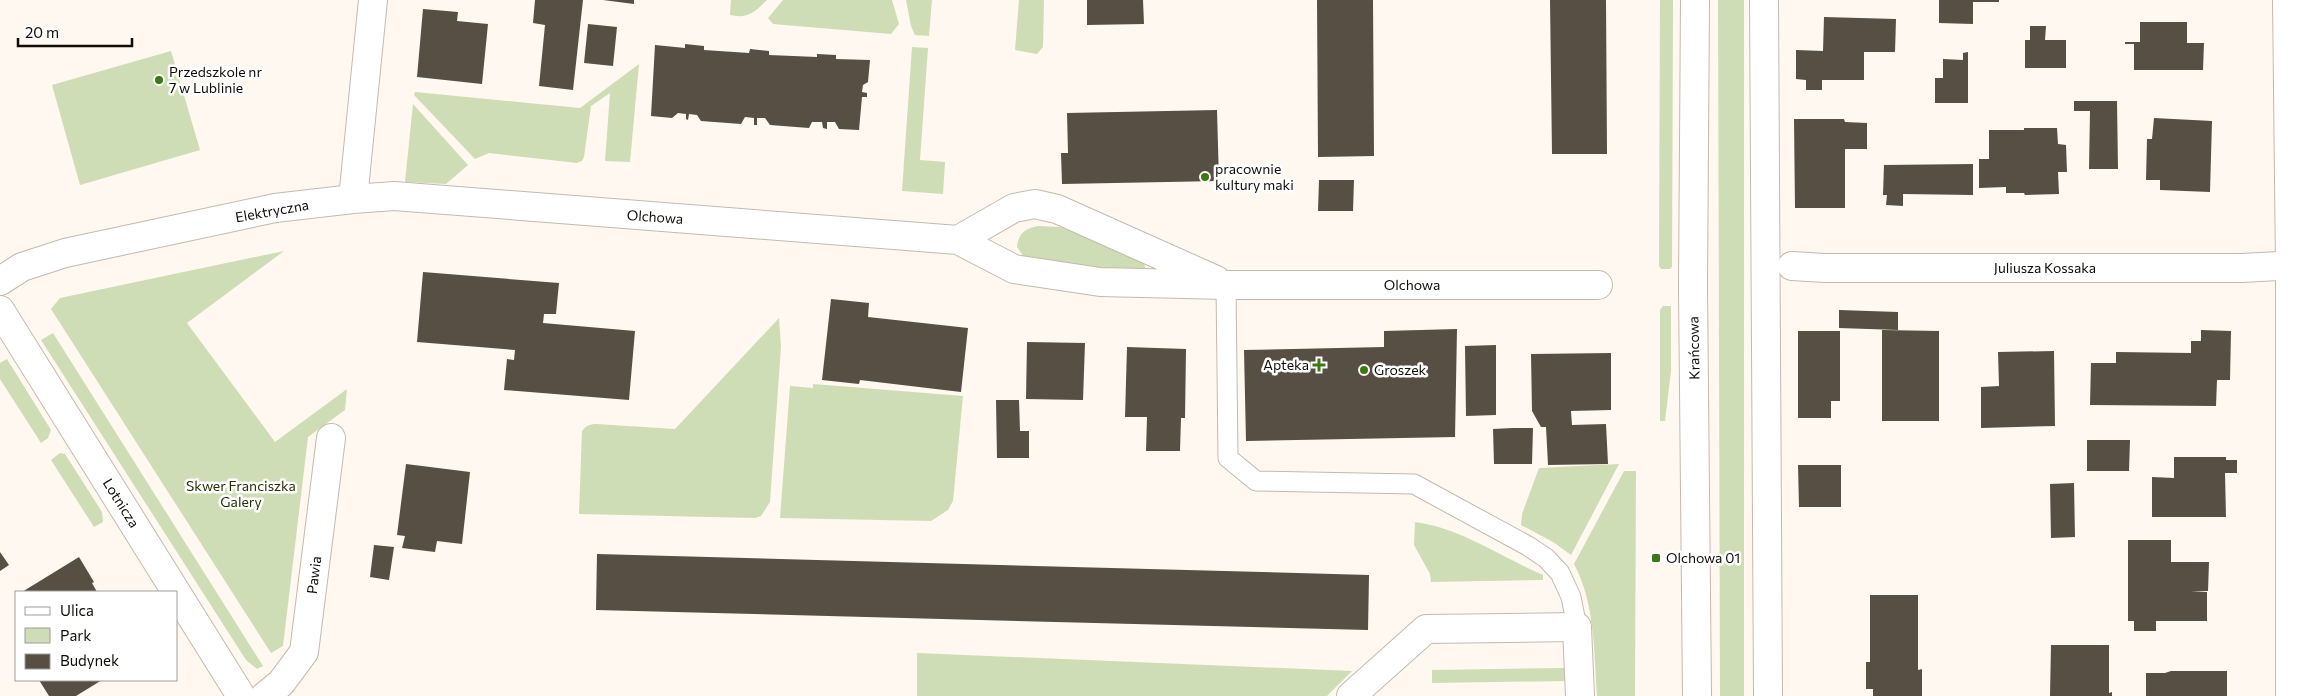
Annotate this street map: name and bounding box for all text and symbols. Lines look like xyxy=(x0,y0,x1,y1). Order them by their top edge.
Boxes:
scale bar xyxy=(18,15,131,47)
text: 20 m xyxy=(25,23,59,41)
place label: Przedszkole nr 7 w Lublinie xyxy=(169,63,262,96)
marker: Przedszkole nr 7 w Lublinie xyxy=(153,74,165,86)
place label: pracownie kultury maki xyxy=(1215,160,1294,193)
marker: pracownie kultury maki xyxy=(1199,171,1211,183)
street label: Elektryczna xyxy=(234,196,310,225)
street label: Olchowa xyxy=(626,206,684,227)
street label: Juliusza Kossaka xyxy=(1994,259,2096,276)
street label: Olchowa xyxy=(1384,276,1440,293)
street label: Krańcowa xyxy=(1684,316,1703,380)
place label: Apteka xyxy=(1263,356,1309,373)
marker: Apteka xyxy=(1313,359,1325,371)
place label: Groszek xyxy=(1374,361,1427,378)
marker: Groszek xyxy=(1358,364,1370,376)
street label: Lotnicza xyxy=(100,475,143,530)
park label: Skwer Franciszka Galery xyxy=(186,477,296,510)
place label: Olchowa 01 xyxy=(1666,549,1740,566)
marker: Olchowa 01 xyxy=(1650,552,1662,564)
street label: Pawia xyxy=(303,555,324,595)
legend xyxy=(15,591,178,681)
text: Ulica xyxy=(60,601,94,619)
text: Park xyxy=(60,626,91,644)
text: Budynek xyxy=(60,651,119,669)

